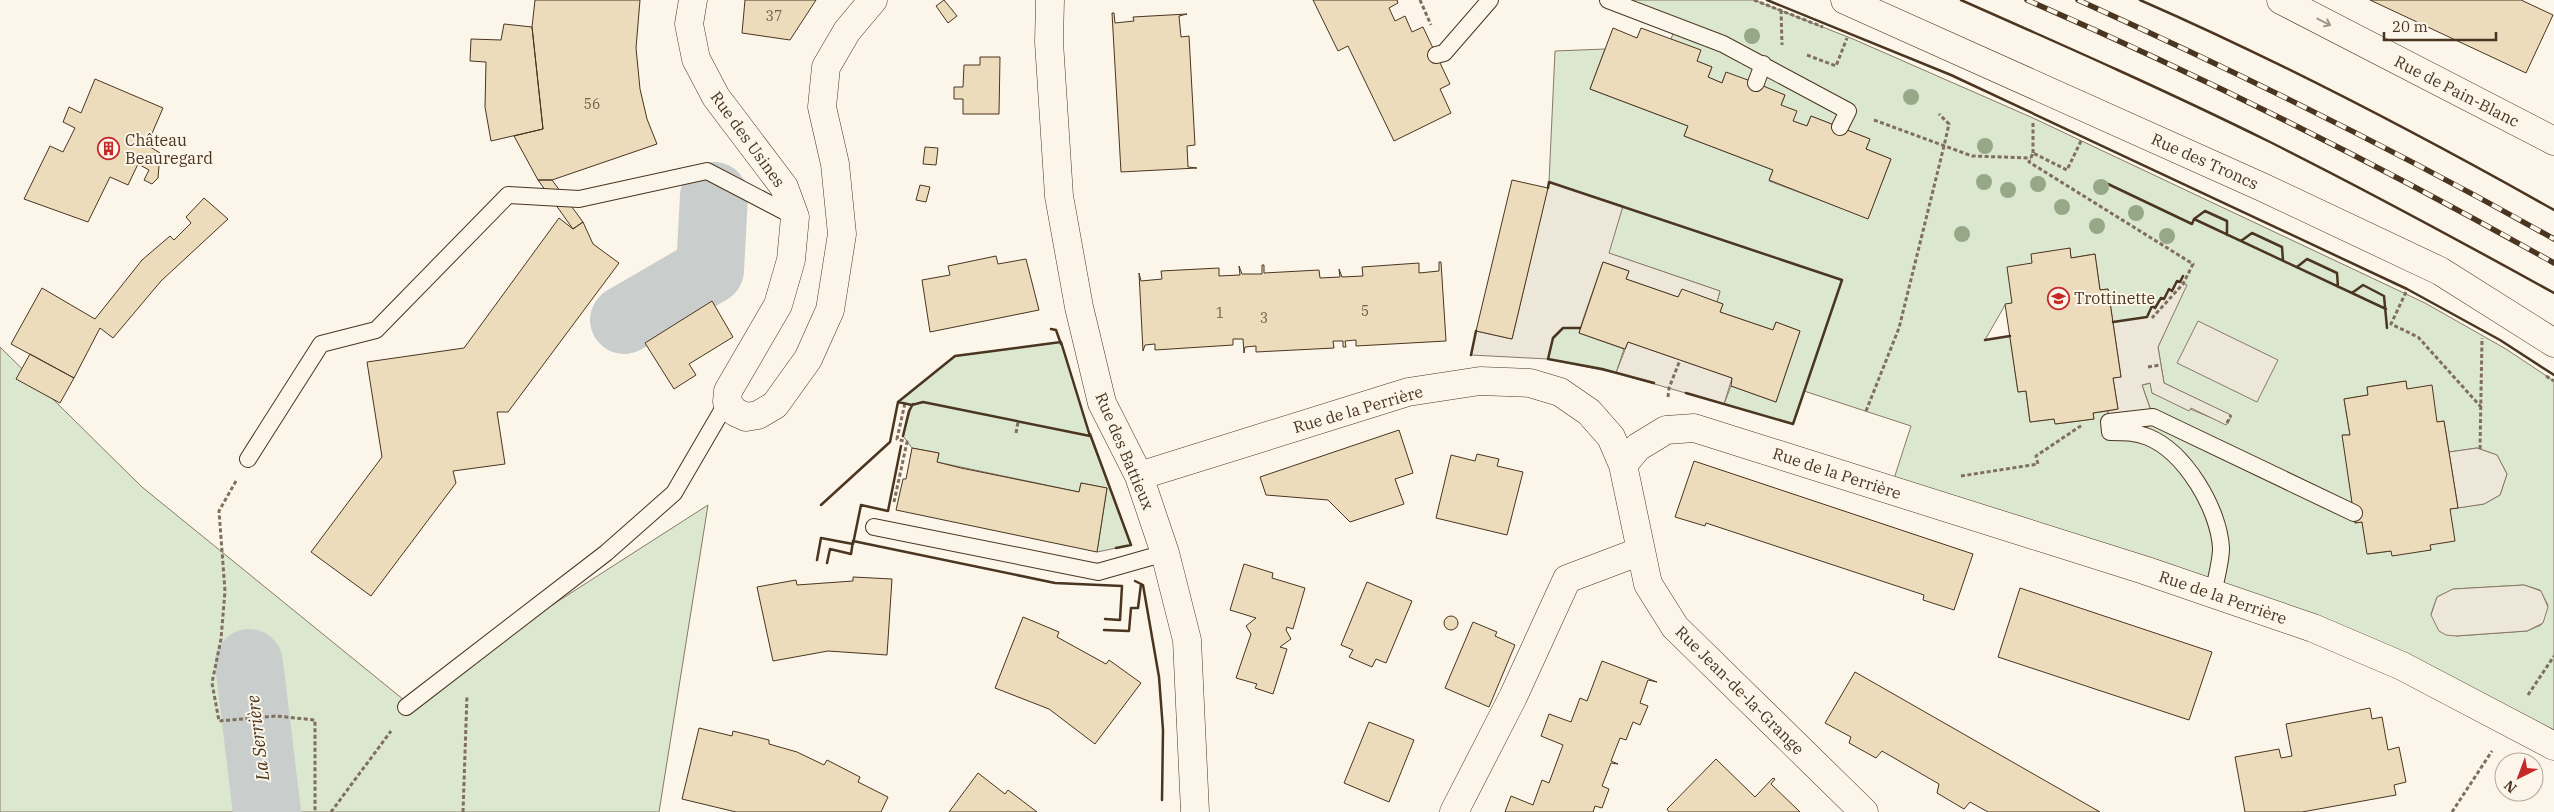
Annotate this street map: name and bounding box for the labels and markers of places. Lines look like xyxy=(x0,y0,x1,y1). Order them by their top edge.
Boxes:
place label: Château Beauregard xyxy=(125,130,213,168)
building icon: Château Beauregard xyxy=(97,137,121,161)
school or university icon: Trottinette xyxy=(2046,286,2070,310)
place label: Trottinette xyxy=(2074,288,2155,308)

